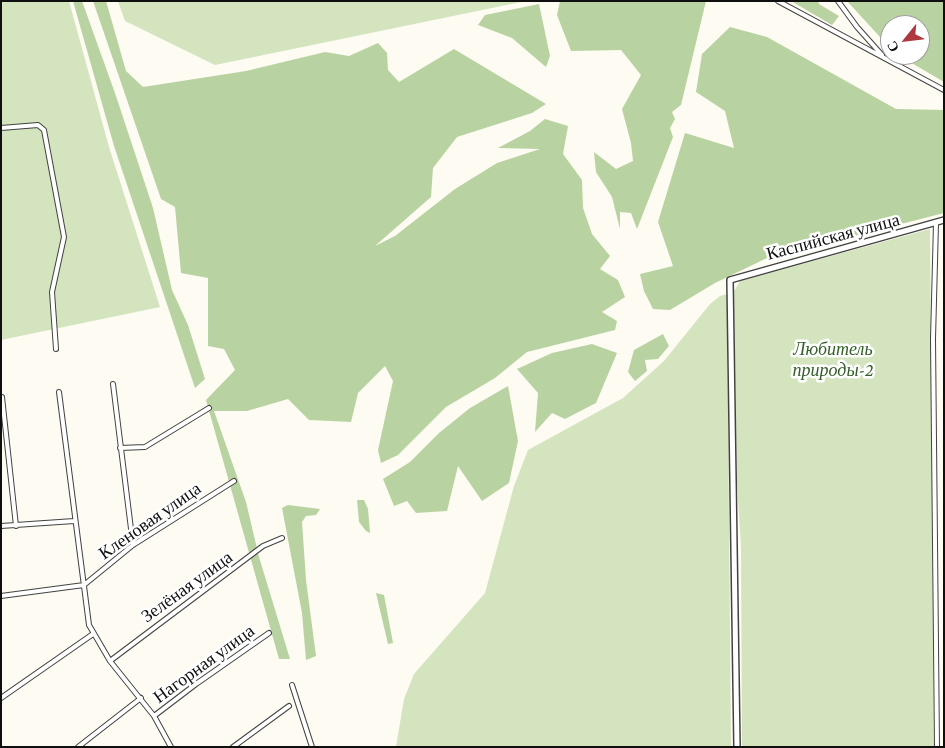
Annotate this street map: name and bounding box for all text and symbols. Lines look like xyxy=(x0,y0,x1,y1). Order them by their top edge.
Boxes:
north arrow xyxy=(880,15,930,65)
text: С xyxy=(883,38,902,55)
street label: Каспийская улица xyxy=(764,209,902,265)
park label: Любитель природы-2 xyxy=(793,338,873,380)
street label: Кленовая улица xyxy=(95,478,205,564)
street label: Зелёная улица xyxy=(137,547,237,627)
street label: Нагорная улица xyxy=(149,620,259,708)

